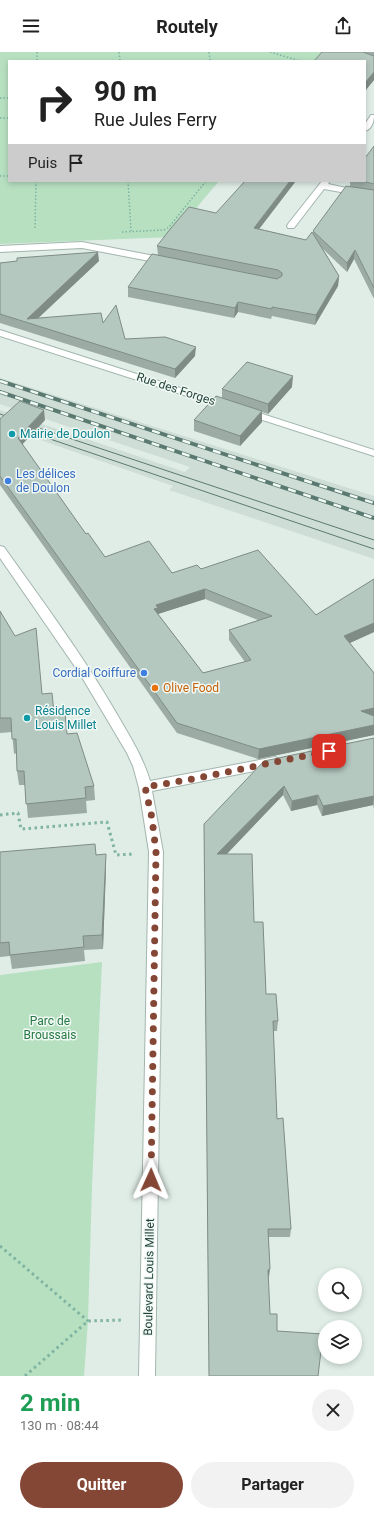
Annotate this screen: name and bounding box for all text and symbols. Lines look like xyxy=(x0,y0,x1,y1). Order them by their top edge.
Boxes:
icon: menu xyxy=(20,15,42,37)
icon: share xyxy=(332,15,354,37)
text: Routely xyxy=(156,16,218,37)
text: 90 m xyxy=(94,75,157,108)
icon: right xyxy=(28,76,80,128)
text: Rue Jules Ferry xyxy=(94,109,217,130)
icon: arrive xyxy=(65,152,87,174)
text: Puis xyxy=(28,154,57,172)
street label: Rue des Forges xyxy=(135,370,217,408)
place label: Mairie de Doulon xyxy=(20,427,110,441)
marker: Mairie de Doulon xyxy=(7,429,17,439)
place label: Les délices de Doulon xyxy=(16,467,76,495)
marker: Les délices de Doulon xyxy=(3,476,13,486)
place label: Cordial Coiffure xyxy=(52,666,136,680)
marker: Cordial Coiffure xyxy=(139,668,149,678)
place label: Olive Food xyxy=(163,681,219,695)
marker: Olive Food xyxy=(150,683,160,693)
place label: Résidence Louis Millet xyxy=(35,704,97,732)
marker: Résidence Louis Millet xyxy=(22,713,32,723)
pin xyxy=(312,734,346,768)
icon: arrive xyxy=(318,740,340,762)
park label: Parc de Broussais xyxy=(24,1014,76,1042)
position arrow xyxy=(130,1159,172,1201)
street label: Boulevard Louis Millet xyxy=(141,1218,157,1336)
map controls xyxy=(318,1268,362,1364)
button: search xyxy=(318,1268,362,1312)
button: layers xyxy=(318,1320,362,1364)
text: 2 min xyxy=(20,1389,80,1417)
button: close xyxy=(312,1389,354,1431)
text: 130 m · 08:44 xyxy=(20,1418,99,1433)
button: Quitter xyxy=(20,1462,183,1508)
button: Partager xyxy=(191,1462,354,1508)

